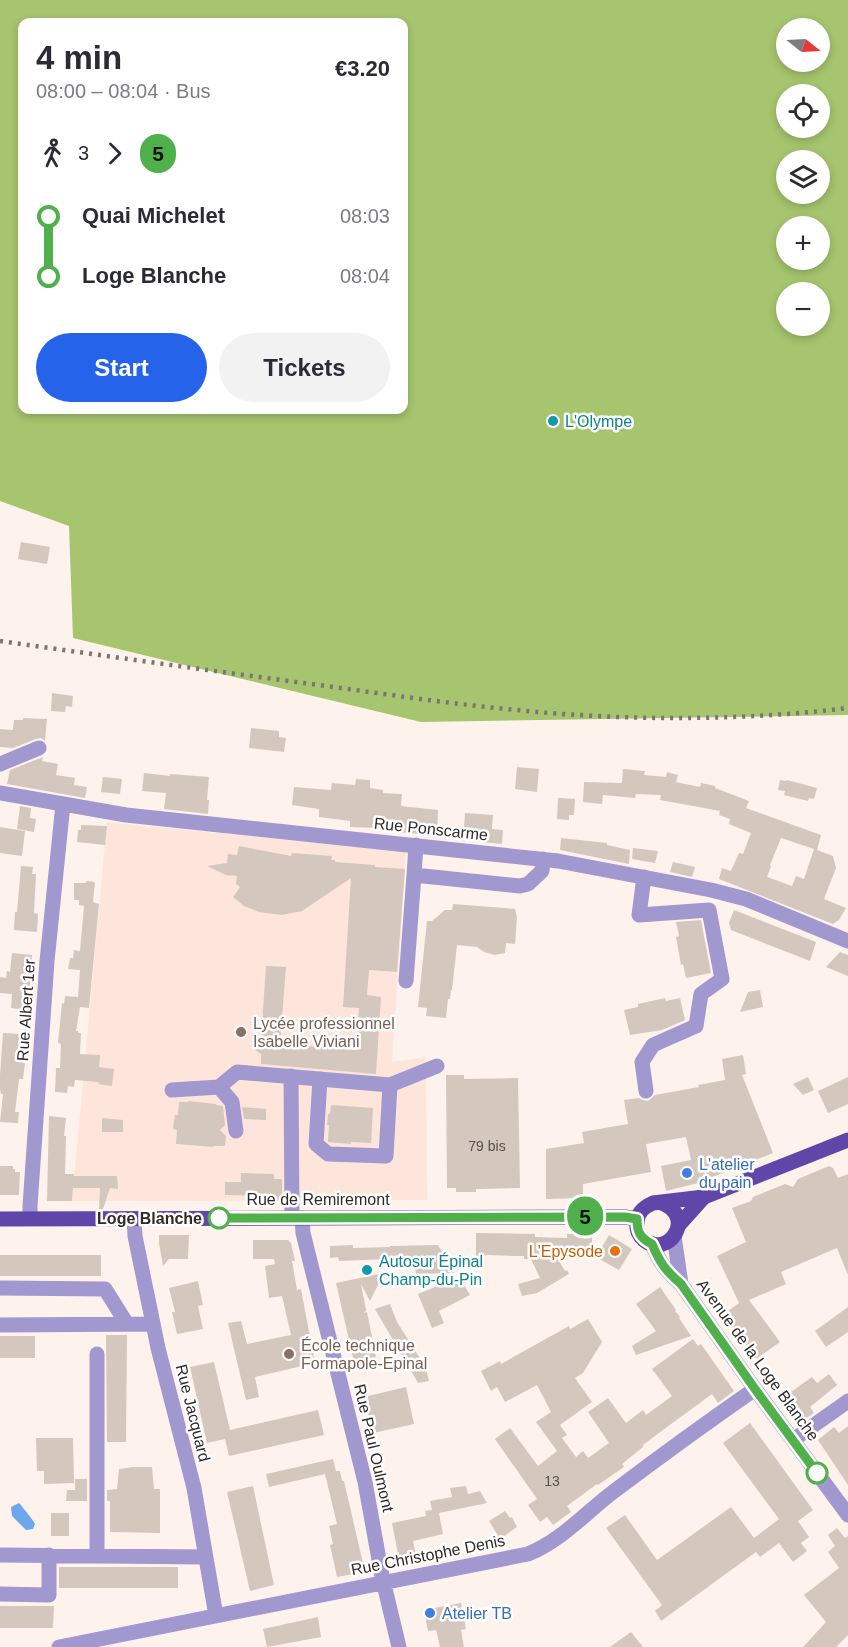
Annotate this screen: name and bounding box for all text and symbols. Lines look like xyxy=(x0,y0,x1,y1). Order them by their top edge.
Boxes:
north arrow xyxy=(776,18,830,72)
map controls xyxy=(776,18,830,336)
text: 4 min xyxy=(36,39,122,76)
text: €3.20 xyxy=(335,56,390,81)
text: 08:00 – 08:04 · Bus xyxy=(36,80,211,102)
button: locate xyxy=(776,84,830,138)
icon: walk xyxy=(36,137,69,170)
icon: forward xyxy=(98,137,131,170)
text: 3 xyxy=(78,142,89,164)
text: 5 xyxy=(152,142,164,165)
button: layers xyxy=(776,150,830,204)
text: Quai Michelet xyxy=(82,203,225,228)
text: 08:03 xyxy=(340,205,390,227)
button: + xyxy=(776,216,830,270)
text: Loge Blanche xyxy=(82,263,226,288)
text: 08:04 xyxy=(340,265,390,287)
button: − xyxy=(776,282,830,336)
button: Start xyxy=(36,333,207,402)
button: Tickets xyxy=(219,333,390,402)
place label: L'Olympe xyxy=(565,413,632,430)
marker: L'Olympe xyxy=(546,414,560,428)
street label: Rue Ponscarme xyxy=(373,815,489,843)
street label: Rue Albert 1er xyxy=(14,958,38,1062)
place label: Lycée professionnel Isabelle Viviani xyxy=(253,1015,395,1050)
marker: Lycée professionnel Isabelle Viviani xyxy=(234,1025,248,1039)
house number: 79 bis xyxy=(468,1138,506,1154)
place label: L'atelier du pain xyxy=(699,1156,755,1191)
marker: L'atelier du pain xyxy=(680,1166,694,1180)
street label: Rue de Remiremont xyxy=(246,1191,390,1208)
line badge: 5 xyxy=(566,1196,604,1236)
text: 5 xyxy=(579,1205,591,1228)
marker: Loge Blanche xyxy=(208,1207,230,1229)
place label: Loge Blanche xyxy=(97,1210,202,1227)
place label: L'Epysode xyxy=(529,1243,603,1260)
marker: L'Epysode xyxy=(608,1244,622,1258)
place label: Autosur Épinal Champ-du-Pin xyxy=(379,1252,483,1288)
marker: Autosur Épinal Champ-du-Pin xyxy=(360,1263,374,1277)
street label: Avenue de la Loge Blanche xyxy=(694,1276,822,1444)
place label: École technique Formapole-Epinal xyxy=(301,1336,427,1372)
marker: École technique Formapole-Epinal xyxy=(282,1347,296,1361)
street label: Rue Jacquard xyxy=(173,1363,213,1463)
street label: Rue Paul Oulmont xyxy=(351,1382,397,1514)
unlabelled marker xyxy=(806,1462,828,1484)
house number: 13 xyxy=(544,1473,560,1489)
street label: Rue Christophe Denis xyxy=(350,1532,506,1578)
place label: Atelier TB xyxy=(442,1605,512,1622)
marker: Atelier TB xyxy=(423,1606,437,1620)

